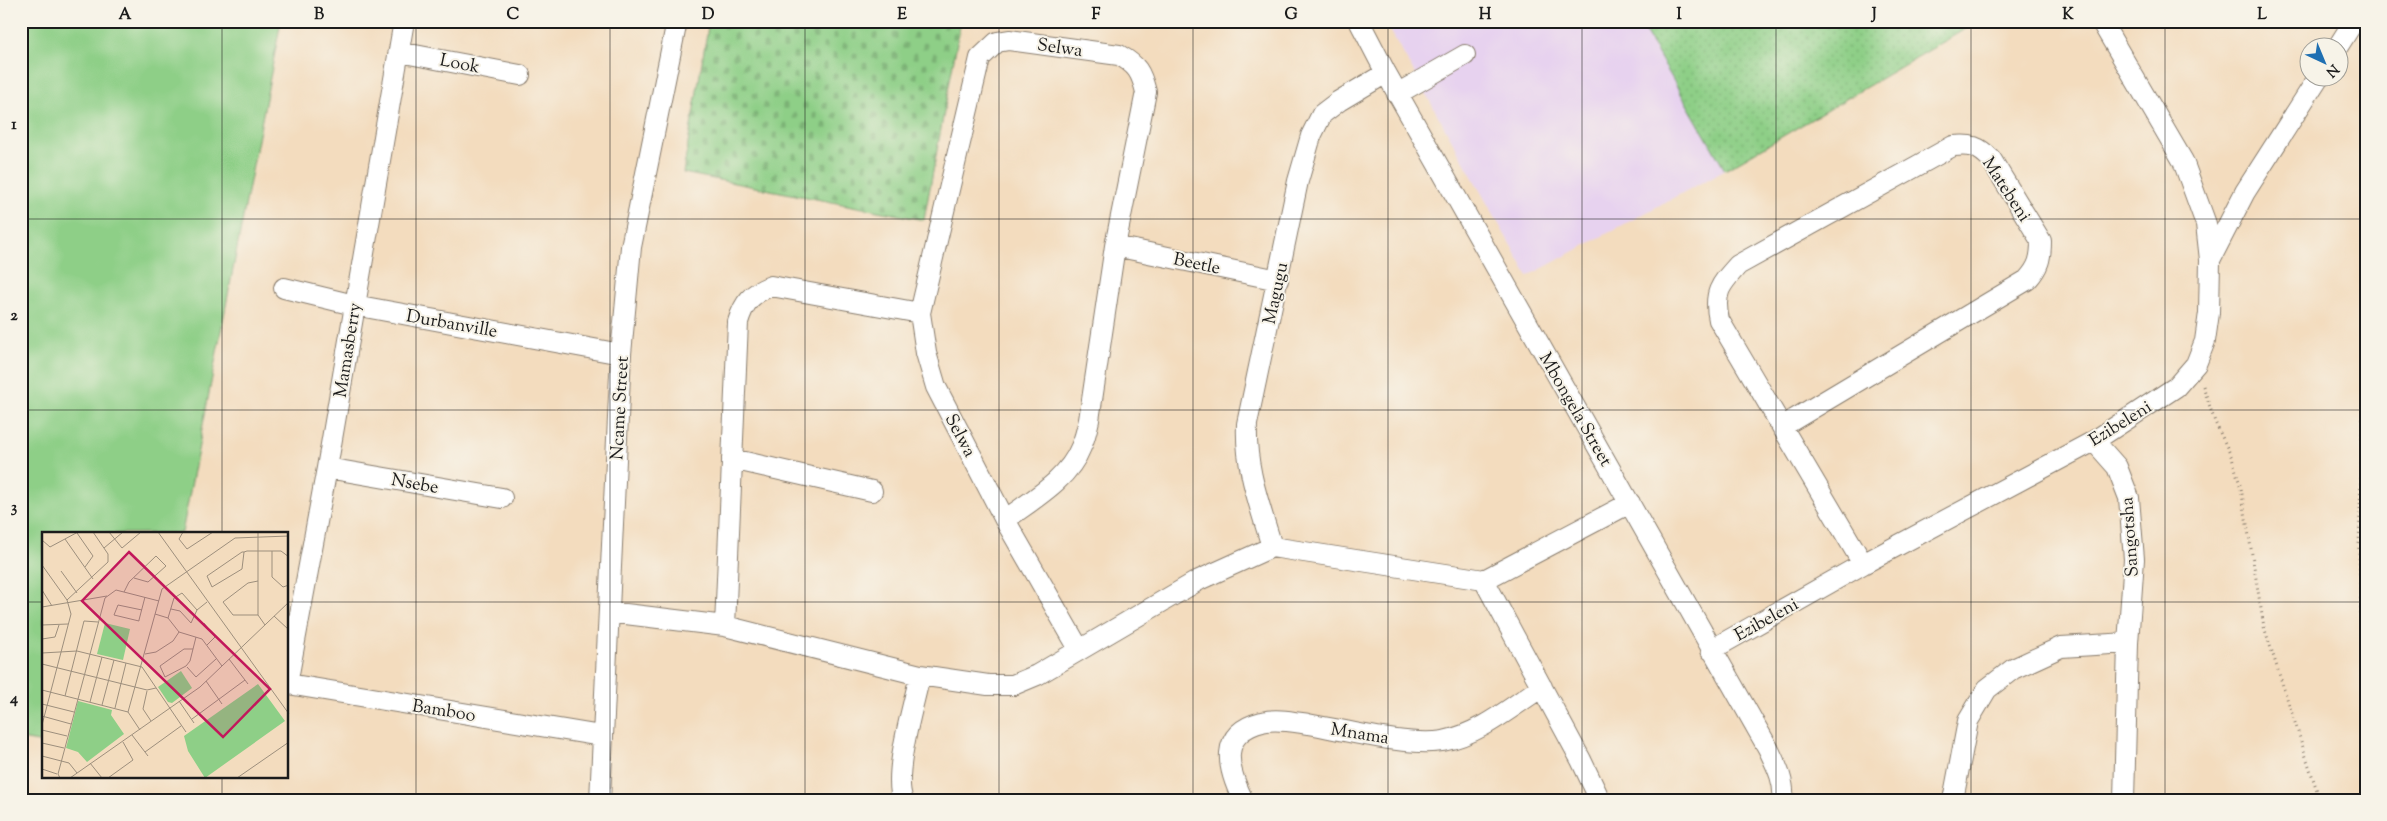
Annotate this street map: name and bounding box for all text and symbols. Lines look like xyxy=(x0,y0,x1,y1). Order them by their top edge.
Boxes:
text: A xyxy=(119,4,132,27)
text: B xyxy=(314,4,324,27)
text: C xyxy=(507,4,520,27)
text: D xyxy=(702,4,715,27)
text: E xyxy=(897,4,907,27)
text: F xyxy=(1092,4,1101,27)
text: G xyxy=(1284,4,1298,27)
text: H xyxy=(1479,4,1492,27)
text: I xyxy=(1676,4,1682,27)
text: J xyxy=(1870,4,1877,27)
text: K xyxy=(2062,4,2074,27)
text: L xyxy=(2257,4,2267,27)
street label: Selwa xyxy=(1035,33,1084,65)
north arrow xyxy=(2300,38,2350,88)
street label: Look xyxy=(437,48,482,82)
text: N xyxy=(2321,59,2343,81)
text: 1 xyxy=(11,114,17,137)
street label: Matebeni xyxy=(1975,152,2036,228)
street label: Beetle xyxy=(1171,247,1222,283)
street label: Magugu xyxy=(1258,260,1296,327)
street label: Mamasberry xyxy=(329,301,369,400)
street label: Durbanville xyxy=(404,304,499,346)
text: 2 xyxy=(10,305,18,328)
street label: Mbongela Street xyxy=(1531,348,1617,472)
street label: Ncame Street xyxy=(605,356,637,461)
street label: Ezibeleni xyxy=(2085,395,2158,454)
street label: Selwa xyxy=(937,410,981,462)
street label: Nsebe xyxy=(389,468,440,502)
street label: Sangotsha xyxy=(2115,496,2147,578)
text: 3 xyxy=(11,497,18,520)
inset map xyxy=(42,532,289,778)
street label: Ezibeleni xyxy=(1730,592,1804,649)
text: 4 xyxy=(9,688,18,711)
street label: Bamboo xyxy=(410,694,477,730)
street label: Mnama xyxy=(1329,718,1391,752)

